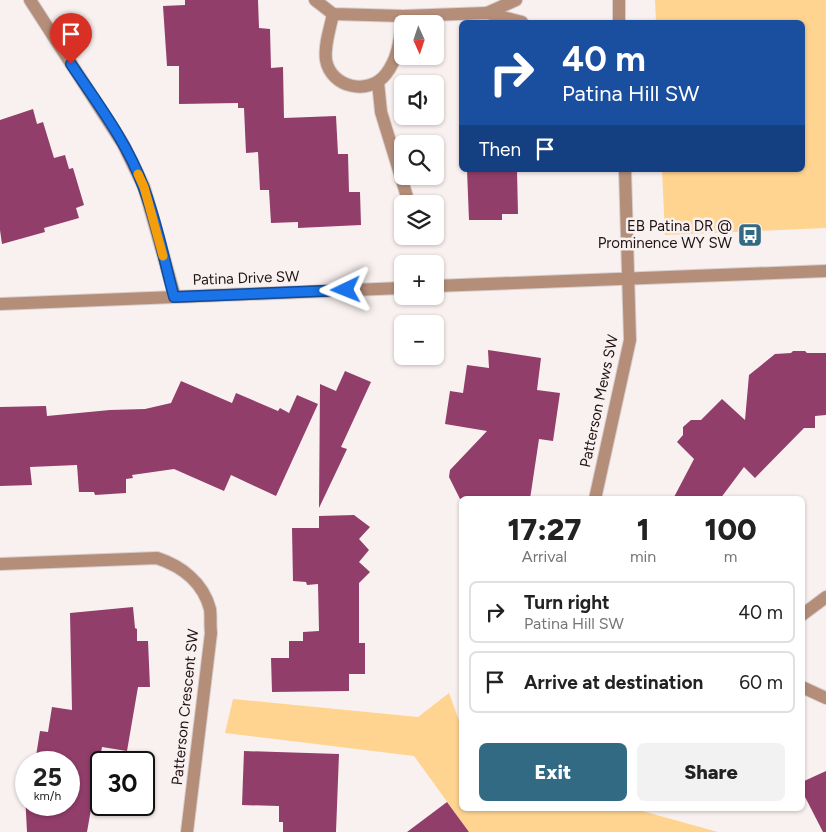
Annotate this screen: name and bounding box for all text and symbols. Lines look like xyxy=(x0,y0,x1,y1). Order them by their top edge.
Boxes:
pin xyxy=(50,13,92,64)
north arrow xyxy=(394,15,444,65)
map controls xyxy=(394,15,444,365)
icon: arrive xyxy=(57,20,85,48)
text: 40 m xyxy=(562,38,646,80)
icon: right xyxy=(479,40,544,105)
button: sound xyxy=(394,75,444,125)
text: Patina Hill SW xyxy=(562,80,699,107)
button: search xyxy=(394,135,444,185)
icon: arrive xyxy=(531,135,559,163)
text: Then xyxy=(479,138,521,161)
button: layers xyxy=(394,195,444,245)
place label: EB Patina DR @ Prominence WY SW xyxy=(598,217,733,252)
bus stop icon: EB Patina DR @ Prominence WY SW xyxy=(737,222,763,248)
button: + xyxy=(394,255,444,305)
position arrow xyxy=(319,263,371,315)
street label: Patina Drive SW xyxy=(192,267,300,289)
button: − xyxy=(394,315,444,365)
street label: Patterson Mews SW xyxy=(576,332,622,469)
text: 17:27 xyxy=(507,511,581,548)
text: 1 xyxy=(637,511,649,548)
text: 100 xyxy=(705,511,757,548)
text: Arrival xyxy=(522,547,567,566)
text: min xyxy=(630,547,656,566)
text: m xyxy=(724,547,737,566)
text: Turn right xyxy=(524,591,610,614)
icon: right xyxy=(481,598,509,626)
text: 40 m xyxy=(738,601,783,624)
text: Patina Hill SW xyxy=(524,614,624,633)
street label: Patterson Crescent SW xyxy=(168,627,202,786)
icon: arrive xyxy=(481,668,509,696)
text: Arrive at destination xyxy=(524,671,703,694)
text: 60 m xyxy=(739,671,783,694)
button: Exit xyxy=(479,743,627,801)
button: Share xyxy=(637,743,785,801)
speed limit sign: 30 xyxy=(90,751,155,816)
text: 25 xyxy=(33,762,62,792)
text: km/h xyxy=(34,789,61,803)

